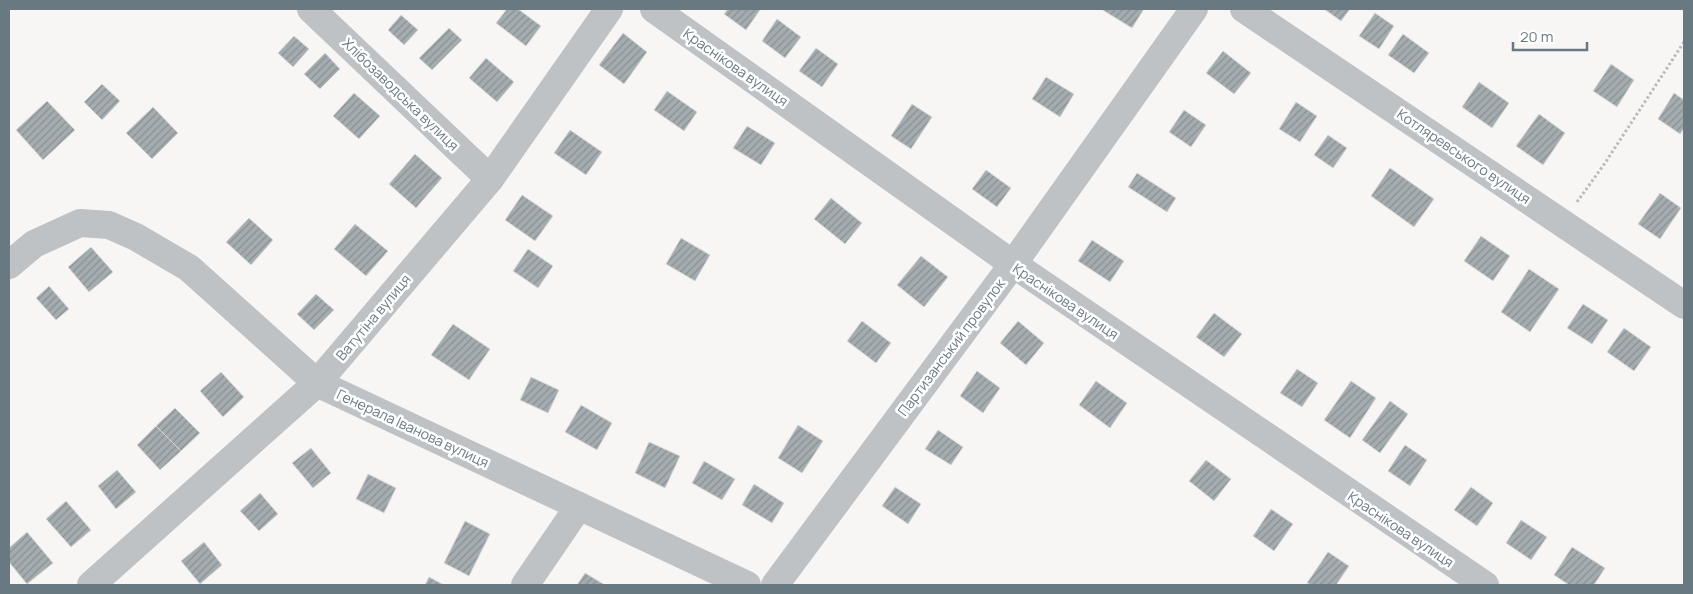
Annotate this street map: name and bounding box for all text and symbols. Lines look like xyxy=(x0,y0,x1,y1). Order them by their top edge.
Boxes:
scale bar xyxy=(1513,20,1587,52)
street label: Краснікова вулиця xyxy=(680,24,792,110)
text: 20 m xyxy=(1520,26,1553,47)
street label: Хлібозаводська вулиця xyxy=(339,33,463,155)
street label: Котляревського вулиця xyxy=(1393,104,1535,208)
street label: Краснікова вулиця xyxy=(1009,258,1123,344)
street label: Ватутіна вулиця xyxy=(331,270,415,364)
street label: Партизанський провулок xyxy=(893,274,1010,420)
street label: Генерала Іванова вулиця xyxy=(334,384,492,472)
street label: Краснікова вулиця xyxy=(1344,486,1458,572)

